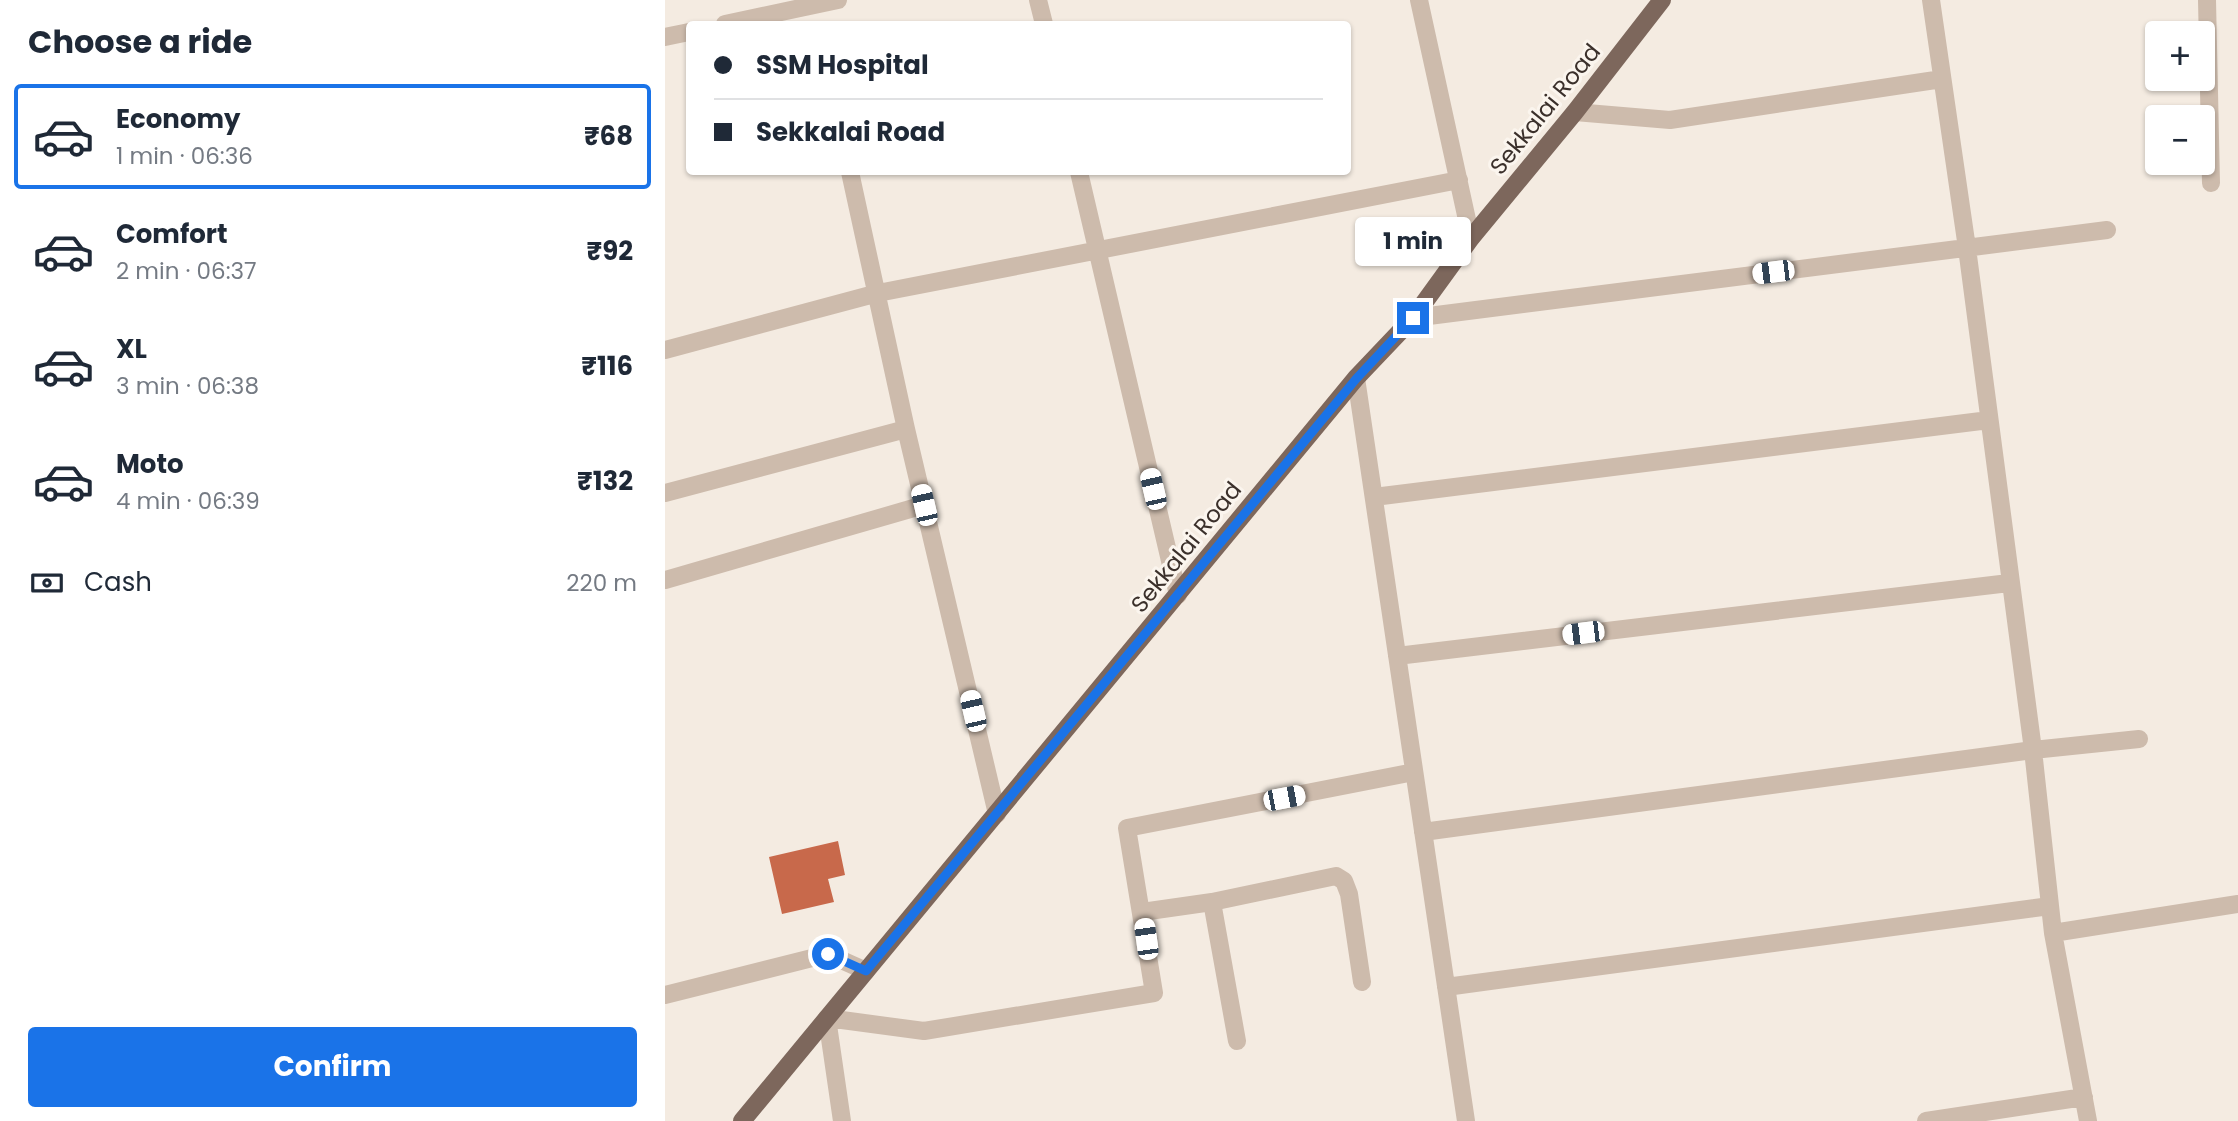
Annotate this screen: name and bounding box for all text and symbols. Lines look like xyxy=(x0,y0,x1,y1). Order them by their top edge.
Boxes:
text: Choose a ride xyxy=(28,19,252,64)
map controls xyxy=(2145,21,2215,175)
button: + xyxy=(2145,21,2215,91)
street label: Sekkalai Road xyxy=(1482,37,1608,181)
text: SSM Hospital xyxy=(756,47,929,83)
text: Economy xyxy=(116,101,240,137)
icon: car xyxy=(32,105,95,168)
button: − xyxy=(2145,105,2215,175)
text: Sekkalai Road xyxy=(756,114,945,150)
text: ₹68 xyxy=(584,118,633,154)
text: 1 min · 06:36 xyxy=(116,140,253,172)
text: Comfort xyxy=(116,216,228,252)
callout: 1 min xyxy=(1355,216,1471,266)
icon: car xyxy=(32,220,95,283)
text: 1 min xyxy=(1383,225,1443,257)
text: ₹92 xyxy=(587,233,633,269)
text: 2 min · 06:37 xyxy=(116,255,257,287)
car xyxy=(1751,259,1796,285)
route end xyxy=(1397,302,1429,334)
text: XL xyxy=(116,331,147,367)
icon: car xyxy=(32,335,95,398)
text: ₹116 xyxy=(581,348,633,384)
text: 3 min · 06:38 xyxy=(116,370,259,402)
text: Moto xyxy=(116,446,184,482)
icon: car xyxy=(32,450,95,513)
text: ₹132 xyxy=(577,463,633,499)
car xyxy=(1139,466,1168,512)
street label: Sekkalai Road xyxy=(1123,475,1249,619)
car xyxy=(910,482,939,528)
text: 4 min · 06:39 xyxy=(116,485,260,517)
icon: cash xyxy=(28,564,66,602)
text: Cash xyxy=(84,564,152,600)
text: 220 m xyxy=(566,567,637,599)
car xyxy=(1561,620,1606,646)
car xyxy=(959,688,988,734)
car xyxy=(1262,784,1307,812)
car xyxy=(1133,917,1160,961)
route start xyxy=(812,938,844,970)
button: Confirm xyxy=(28,1027,637,1107)

